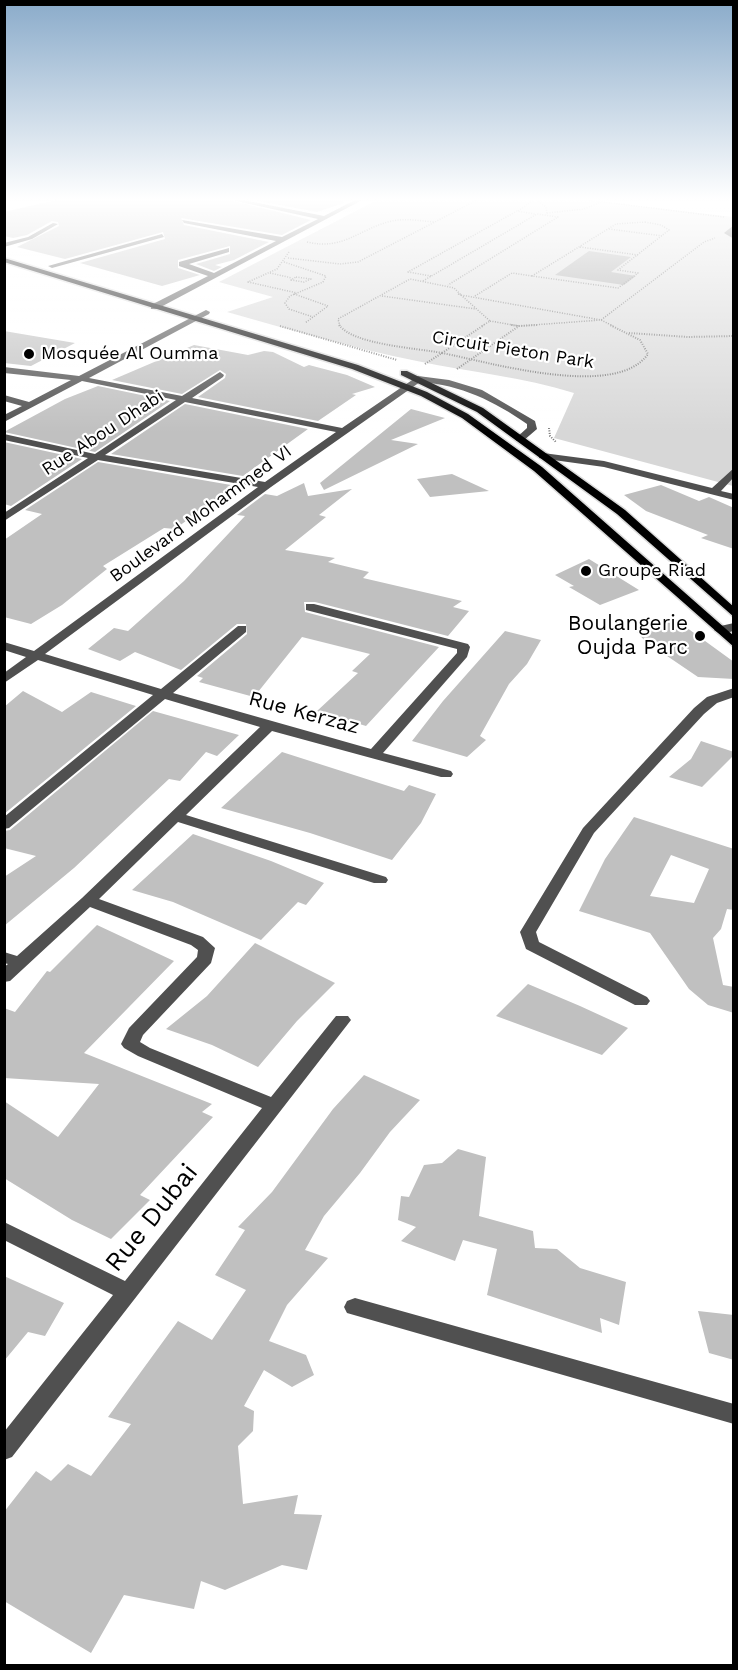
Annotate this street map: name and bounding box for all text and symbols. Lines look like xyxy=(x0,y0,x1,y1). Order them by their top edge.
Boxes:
street label: Circuit Pieton Park xyxy=(430,326,596,374)
place label: Mosquée Al Oumma xyxy=(41,343,218,365)
marker: Mosquée Al Oumma xyxy=(22,347,36,361)
street label: Rue Abou Dhabi xyxy=(38,386,168,480)
street label: Boulevard Mohammed VI xyxy=(106,441,296,587)
place label: Groupe Riad xyxy=(598,560,706,582)
marker: Groupe Riad xyxy=(579,564,593,578)
place label: Boulangerie Oujda Parc xyxy=(568,611,688,661)
marker: Boulangerie Oujda Parc xyxy=(693,629,707,643)
street label: Rue Kerzaz xyxy=(246,686,362,740)
street label: Rue Dubai xyxy=(99,1158,205,1278)

